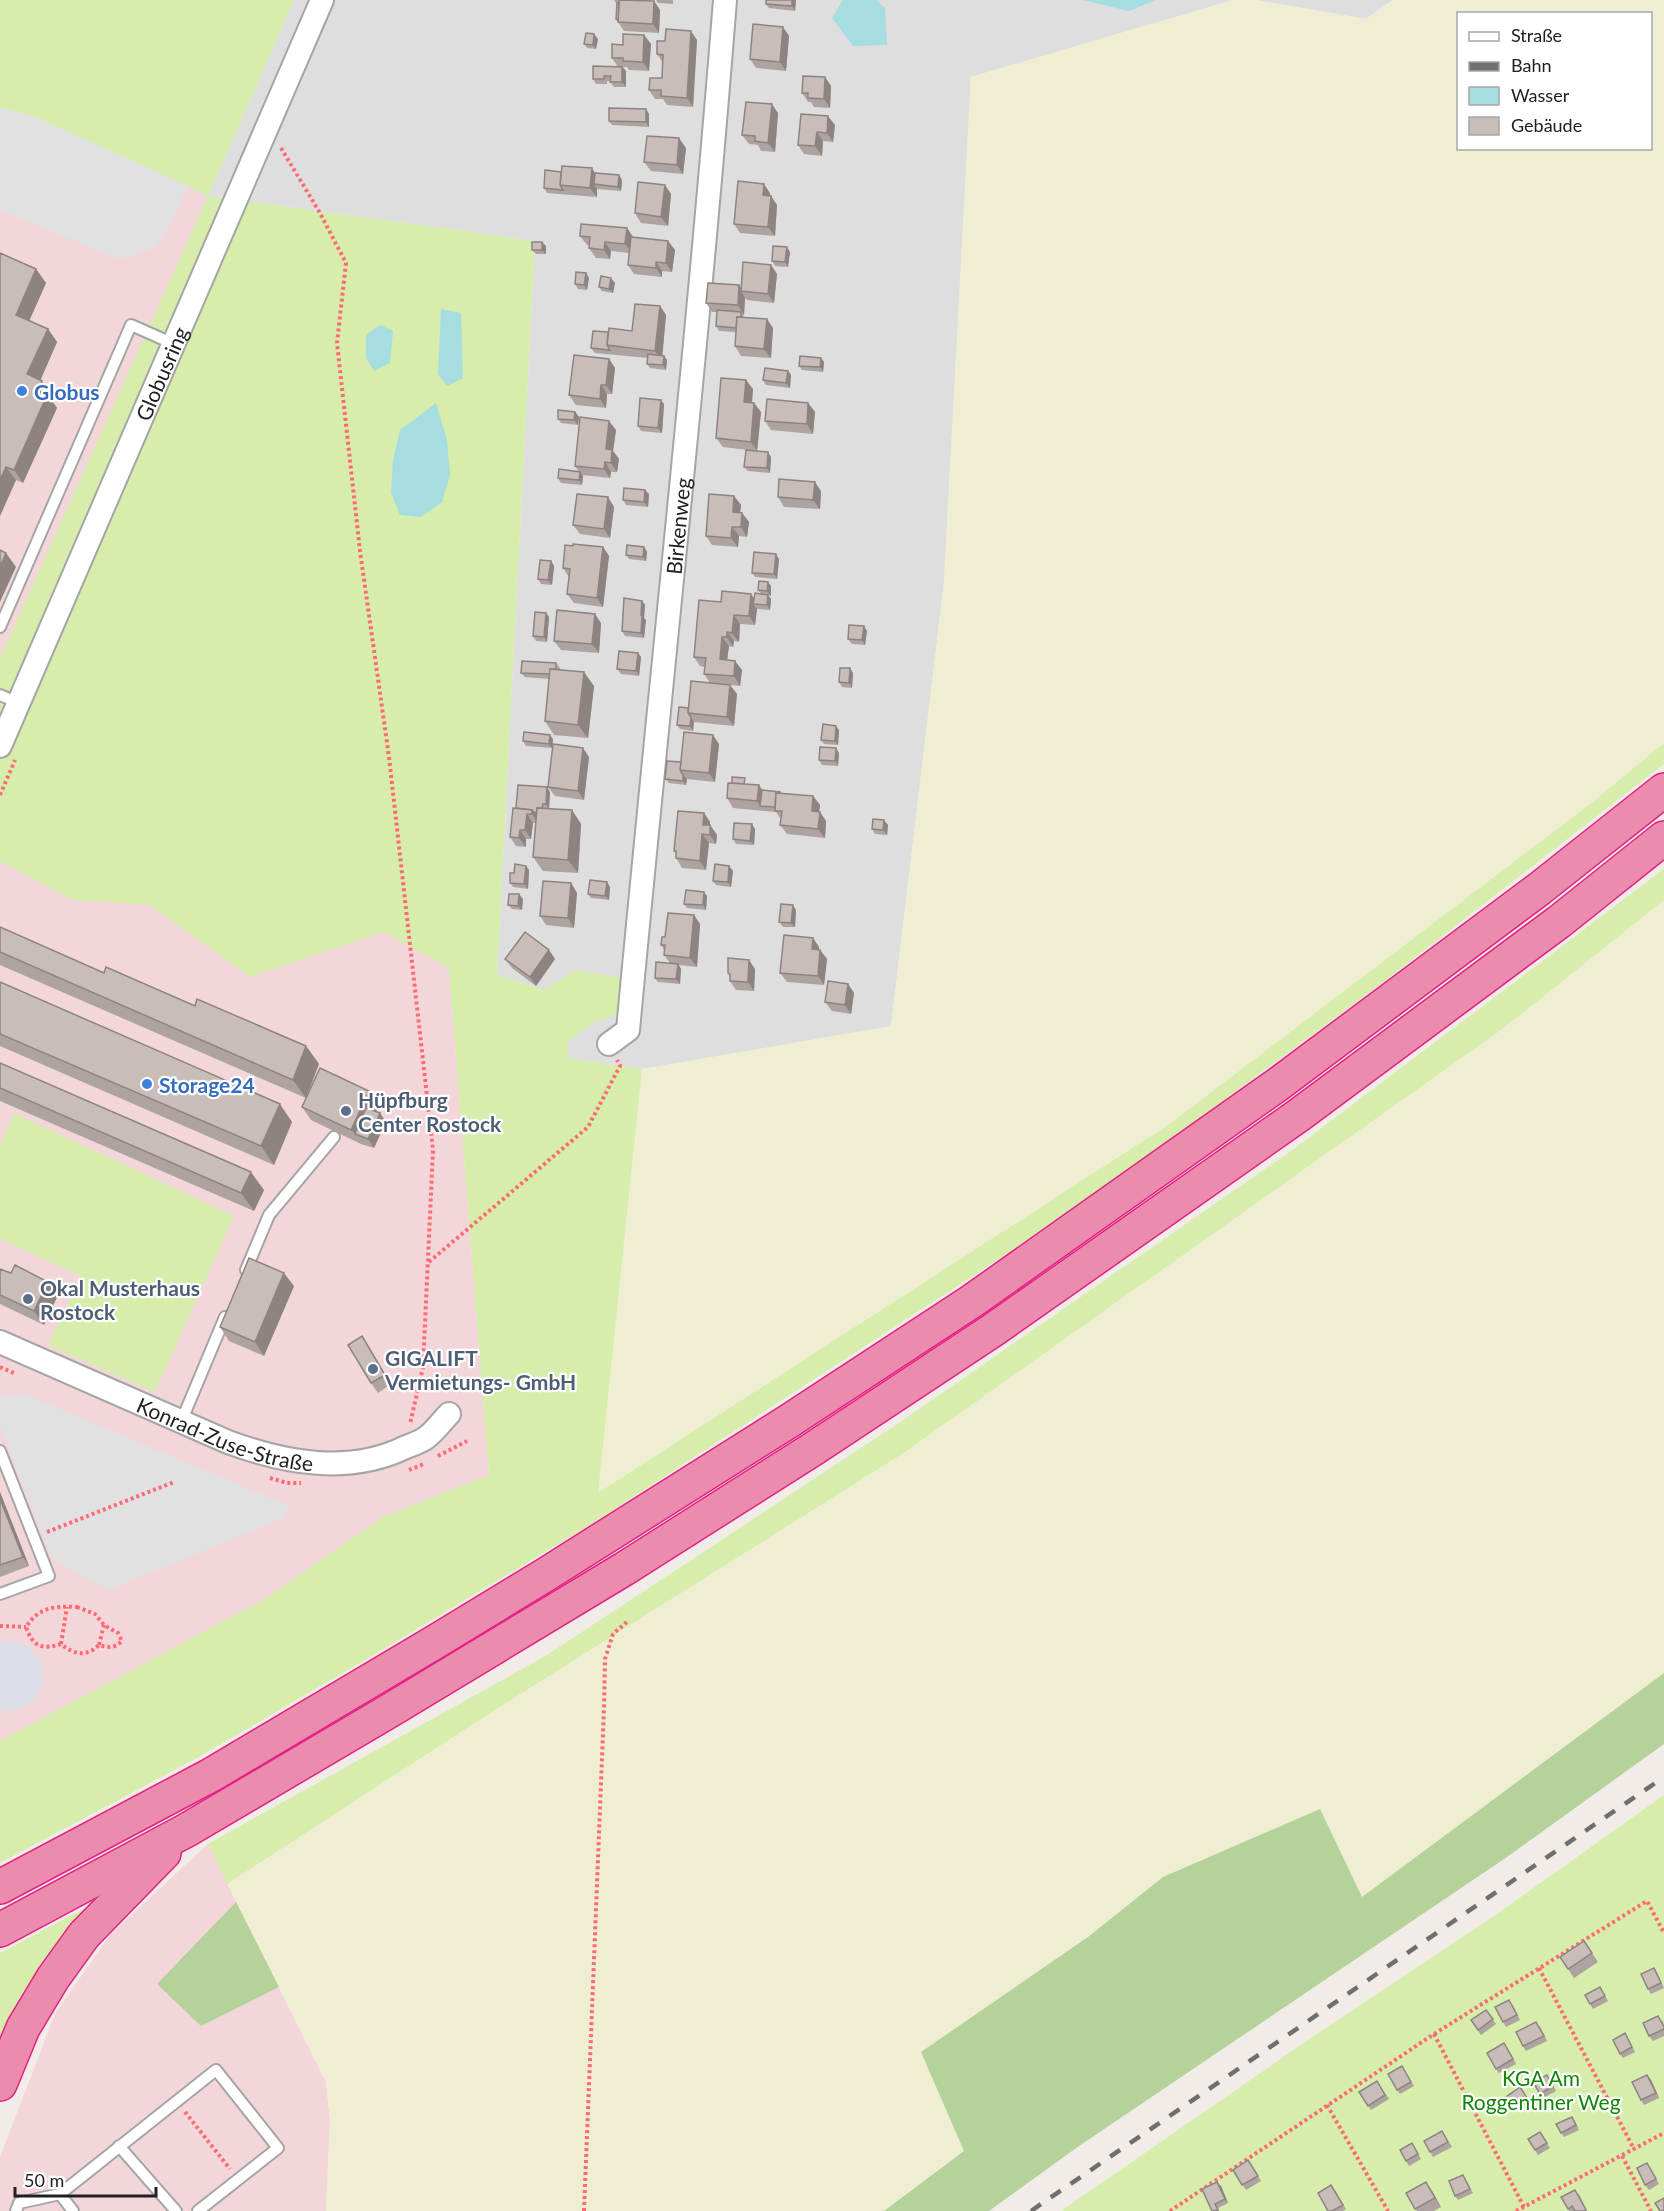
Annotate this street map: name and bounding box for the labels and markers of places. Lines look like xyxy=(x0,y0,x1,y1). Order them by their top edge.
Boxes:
place label: Globus xyxy=(34,379,99,404)
marker: Globus xyxy=(15,384,29,398)
place label: Storage24 xyxy=(159,1072,255,1097)
marker: Storage24 xyxy=(140,1077,154,1091)
place label: Hüpfburg Center Rostock xyxy=(358,1087,502,1136)
marker: Hüpfburg Center Rostock xyxy=(339,1104,353,1118)
place label: Okal Musterhaus Rostock xyxy=(40,1275,200,1324)
marker: Okal Musterhaus Rostock xyxy=(21,1292,35,1306)
place label: GIGALIFT Vermietungs- GmbH xyxy=(384,1345,576,1394)
marker: GIGALIFT Vermietungs- GmbH xyxy=(366,1362,380,1376)

